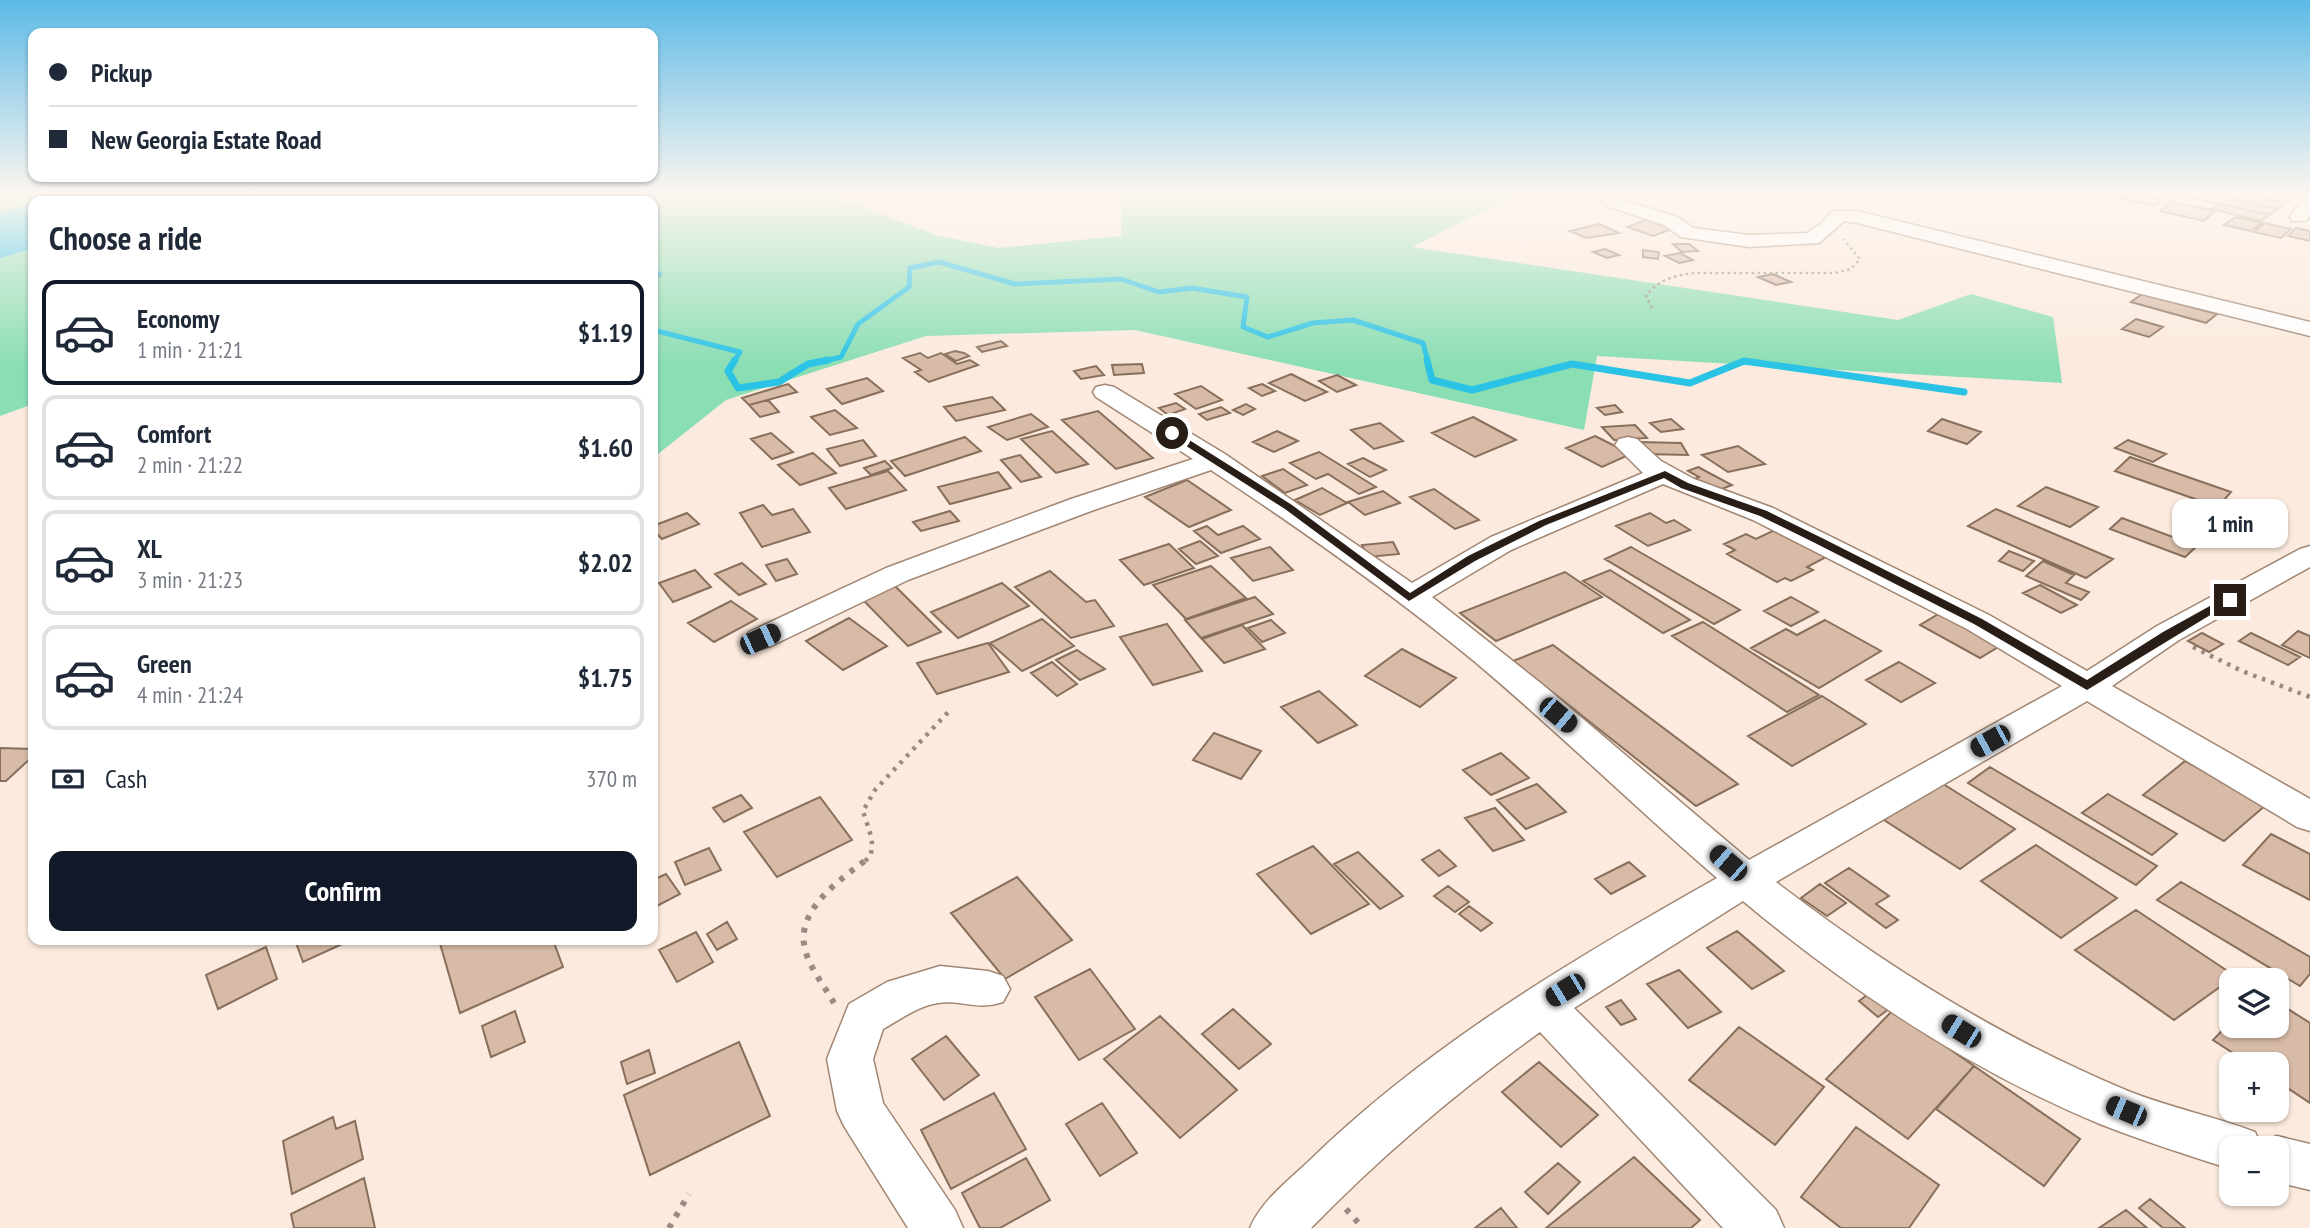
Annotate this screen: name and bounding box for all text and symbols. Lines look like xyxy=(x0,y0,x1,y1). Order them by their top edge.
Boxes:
text: Pickup xyxy=(91,56,152,89)
text: New Georgia Estate Road xyxy=(91,123,322,156)
text: Choose a ride xyxy=(49,217,202,259)
icon: car xyxy=(53,301,116,364)
text: Economy xyxy=(137,302,219,335)
text: $1.19 xyxy=(578,316,633,349)
text: 1 min · 21:21 xyxy=(137,335,243,364)
icon: car xyxy=(53,416,116,479)
text: Comfort xyxy=(137,417,211,450)
route start xyxy=(1156,417,1188,449)
text: $1.60 xyxy=(578,431,633,464)
text: 2 min · 21:22 xyxy=(137,450,243,479)
callout: 1 min xyxy=(2172,498,2288,548)
text: 1 min xyxy=(2207,509,2253,538)
icon: car xyxy=(53,531,116,594)
text: XL xyxy=(137,532,162,565)
text: $2.02 xyxy=(578,546,633,579)
text: 3 min · 21:23 xyxy=(137,565,243,594)
route end xyxy=(2214,584,2246,616)
car xyxy=(737,621,784,657)
icon: car xyxy=(53,646,116,709)
text: Green xyxy=(137,647,192,680)
text: $1.75 xyxy=(578,661,633,694)
text: 4 min · 21:24 xyxy=(137,680,243,709)
car xyxy=(1536,693,1581,737)
car xyxy=(1967,722,2014,760)
icon: cash xyxy=(49,760,87,798)
text: Cash xyxy=(105,762,147,795)
text: 370 m xyxy=(586,764,637,793)
car xyxy=(1706,841,1751,885)
button: Confirm xyxy=(49,851,637,931)
map controls xyxy=(2219,968,2289,1206)
button: layers xyxy=(2219,968,2289,1038)
car xyxy=(1542,970,1589,1010)
car xyxy=(1938,1011,1985,1051)
button: + xyxy=(2219,1052,2289,1122)
car xyxy=(2103,1093,2150,1129)
button: − xyxy=(2219,1136,2289,1206)

